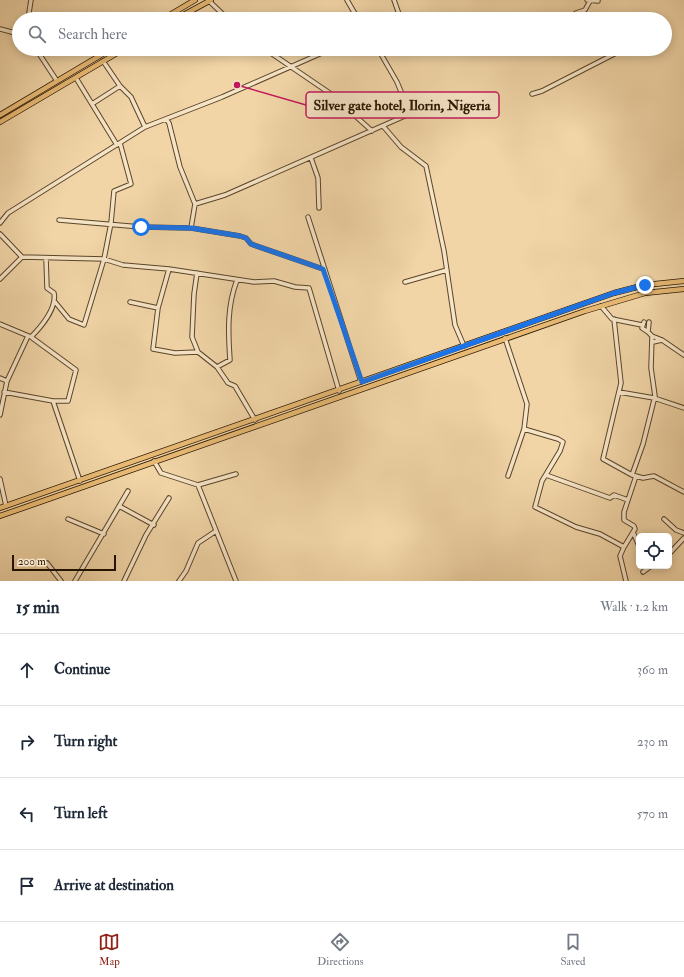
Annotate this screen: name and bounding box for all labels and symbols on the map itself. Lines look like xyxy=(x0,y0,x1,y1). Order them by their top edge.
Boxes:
callout: Silver gate hotel, Ilorin, Nigeria xyxy=(306,92,499,118)
text: Silver gate hotel, Ilorin, Nigeria xyxy=(313,97,492,115)
route start xyxy=(132,218,150,236)
route end xyxy=(636,276,654,294)
scale bar xyxy=(12,553,116,572)

